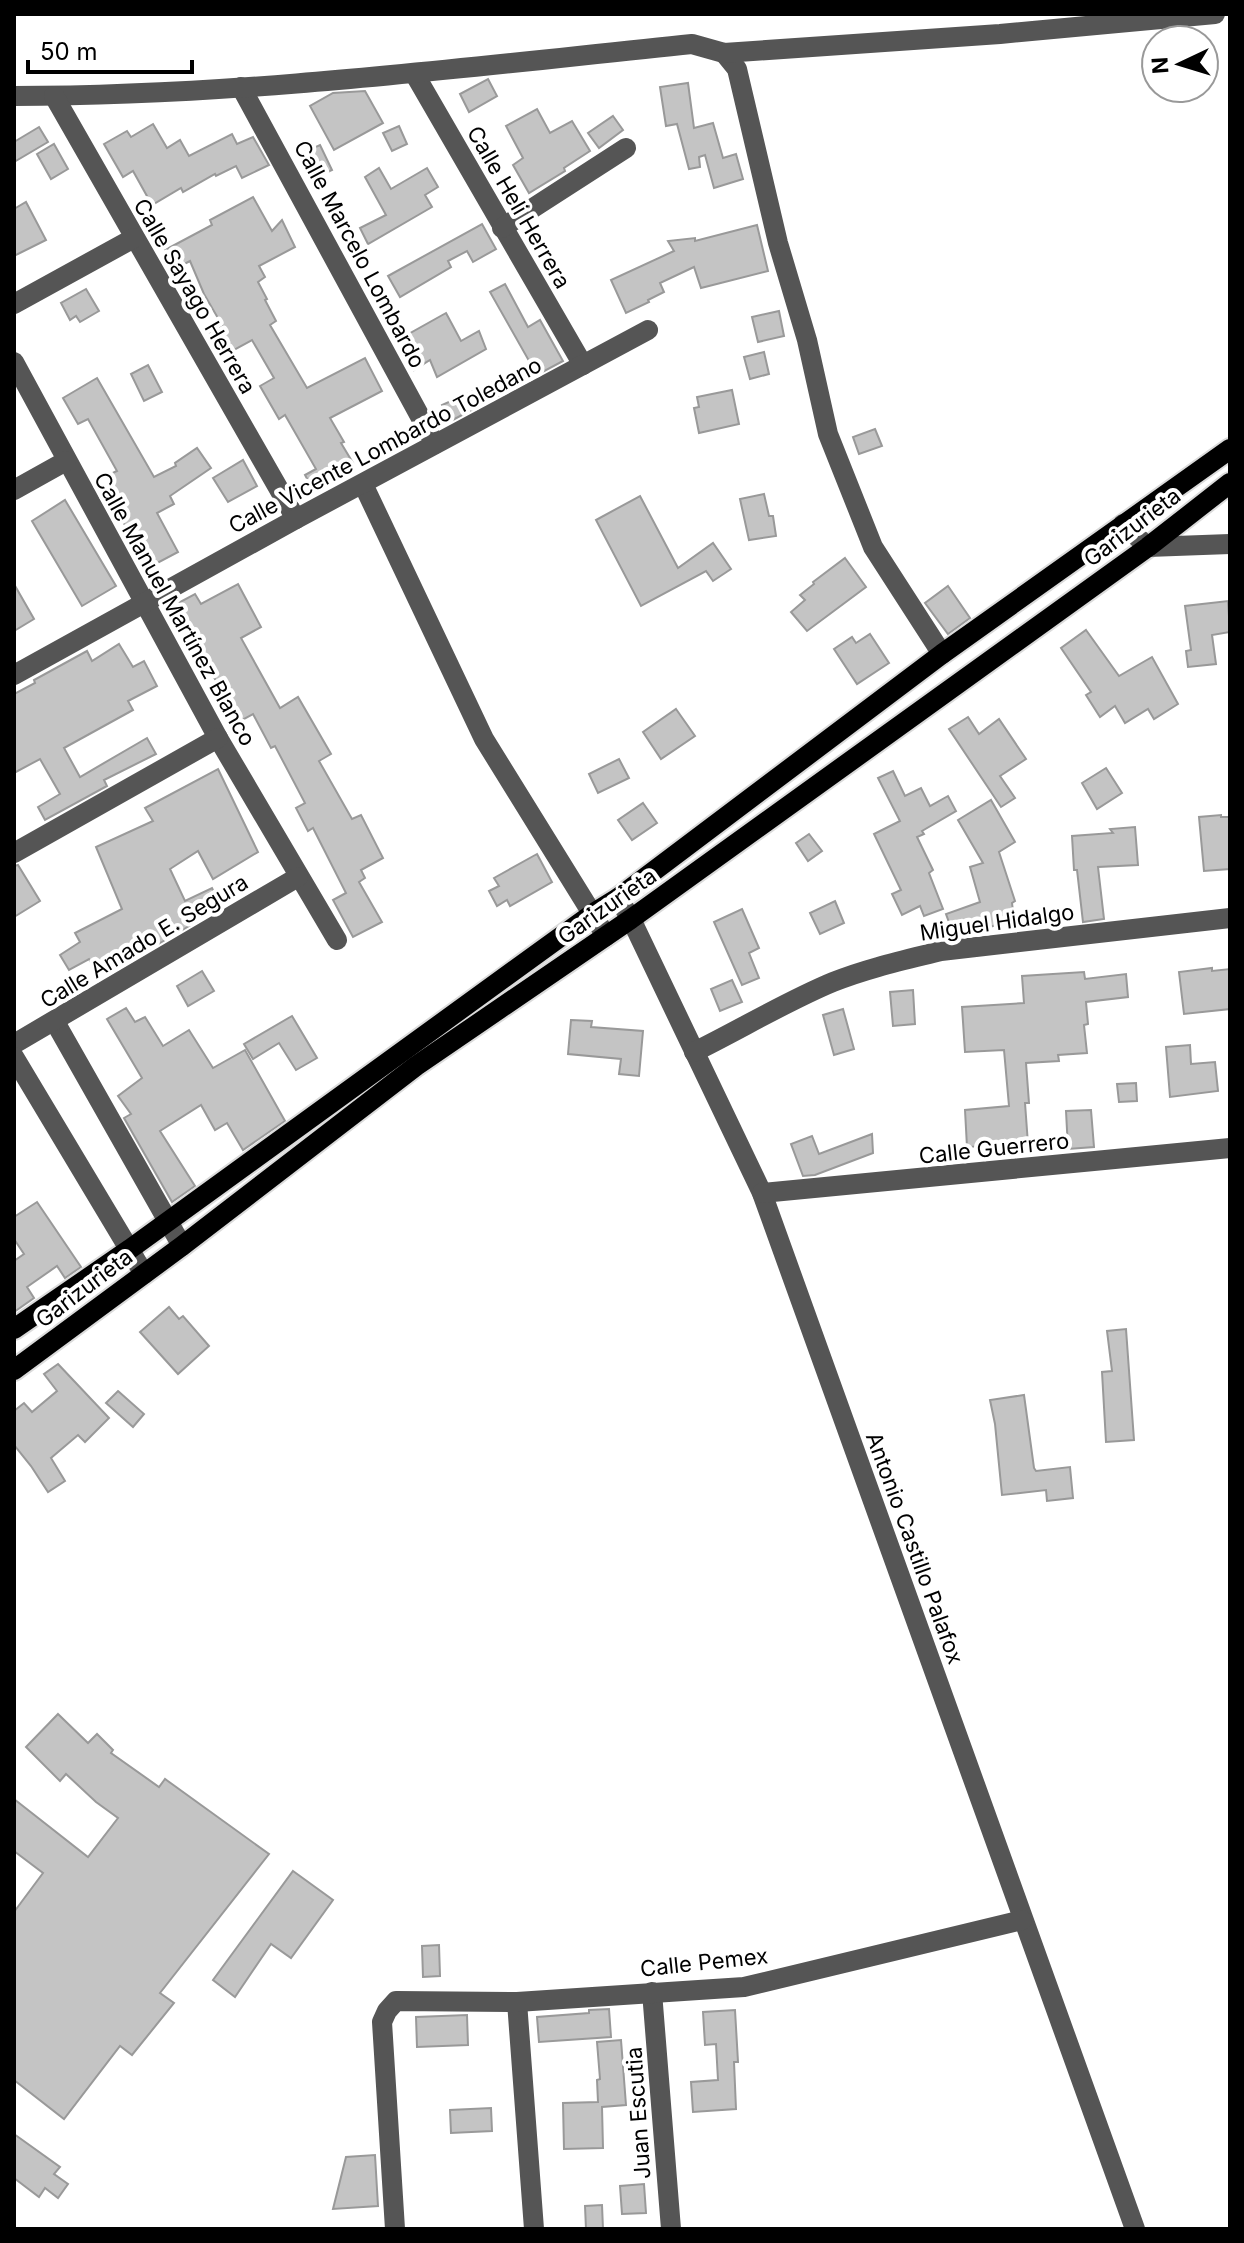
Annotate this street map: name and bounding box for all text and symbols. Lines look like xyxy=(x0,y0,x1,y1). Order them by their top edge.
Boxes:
scale bar xyxy=(28,24,192,74)
north arrow xyxy=(1140,24,1220,104)
text: 50 m xyxy=(40,37,98,66)
text: N xyxy=(1146,56,1174,75)
street label: Calle Heli Herrera xyxy=(462,121,576,293)
street label: Calle Marcelo Lombardo xyxy=(289,136,431,372)
street label: Calle Sayago Herrera xyxy=(129,194,261,398)
street label: Calle Vicente Lombardo Toledano xyxy=(224,351,546,539)
street label: Calle Manuel Martínez Blanco xyxy=(89,468,261,750)
street label: Garizurieta xyxy=(1079,482,1185,572)
street label: Garizurieta xyxy=(553,863,661,949)
street label: Calle Amado E. Segura xyxy=(35,869,253,1013)
street label: Miguel Hidalgo xyxy=(918,898,1076,946)
street label: Calle Guerrero xyxy=(918,1127,1070,1169)
street label: Garizurieta xyxy=(31,1243,137,1333)
street label: Antonio Castillo Palafox xyxy=(861,1428,969,1668)
street label: Calle Pemex xyxy=(639,1942,769,1982)
street label: Juan Escutia xyxy=(620,2046,656,2180)

